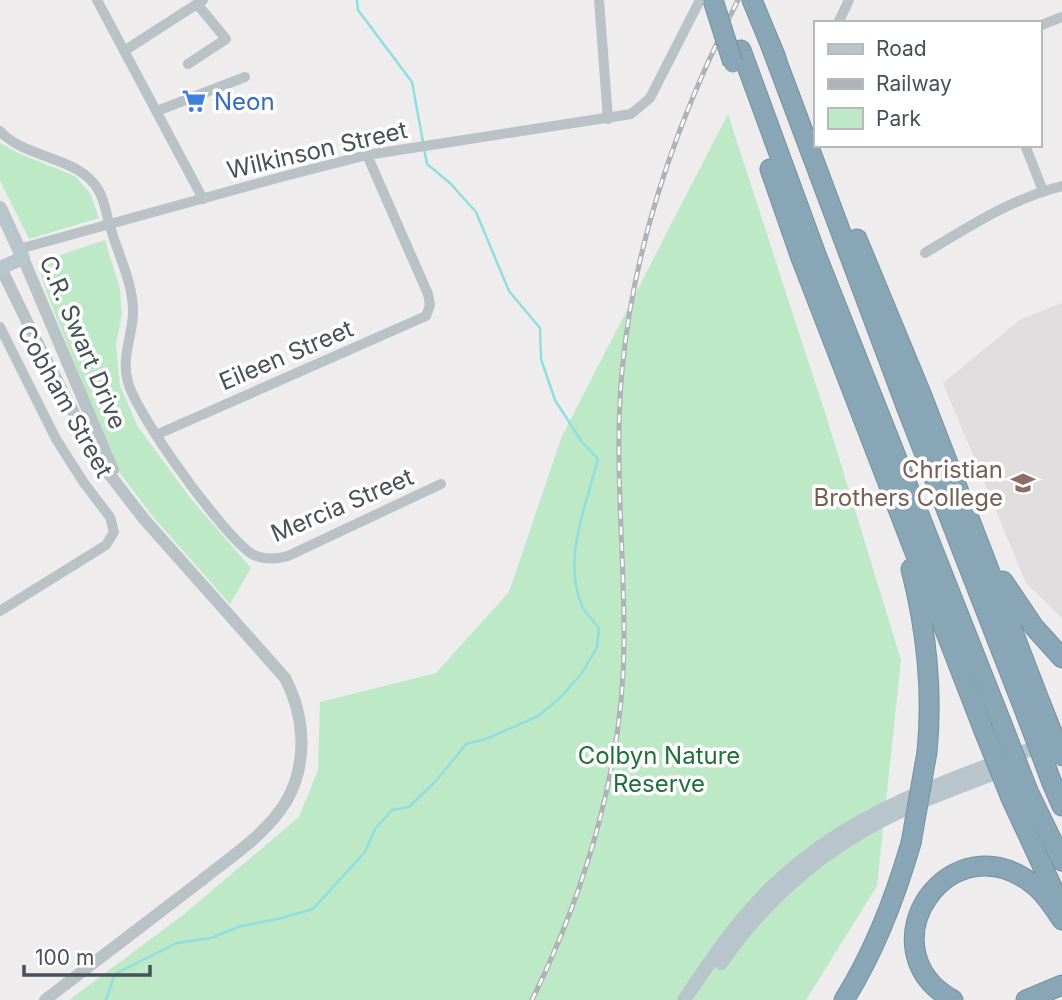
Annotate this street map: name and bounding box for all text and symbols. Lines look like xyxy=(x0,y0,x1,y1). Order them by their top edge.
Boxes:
legend xyxy=(814,21,1041,147)
text: Road xyxy=(876,36,927,61)
text: Railway xyxy=(876,71,952,96)
supermarket icon: Neon xyxy=(180,87,208,115)
place label: Neon xyxy=(214,87,275,116)
text: Park xyxy=(876,106,921,131)
street label: Wilkinson Street xyxy=(224,115,410,185)
street label: C.R. Swart Drive xyxy=(33,251,133,433)
street label: Eileen Street xyxy=(215,314,357,396)
street label: Cobham Street xyxy=(11,320,119,482)
place label: Christian Brothers College xyxy=(814,455,1003,512)
street label: Mercia Street xyxy=(266,462,418,548)
school or university icon: Christian Brothers College xyxy=(1009,469,1037,497)
park label: Colbyn Nature Reserve xyxy=(578,741,740,798)
scale bar xyxy=(24,934,150,978)
text: 100 m xyxy=(35,945,94,970)

